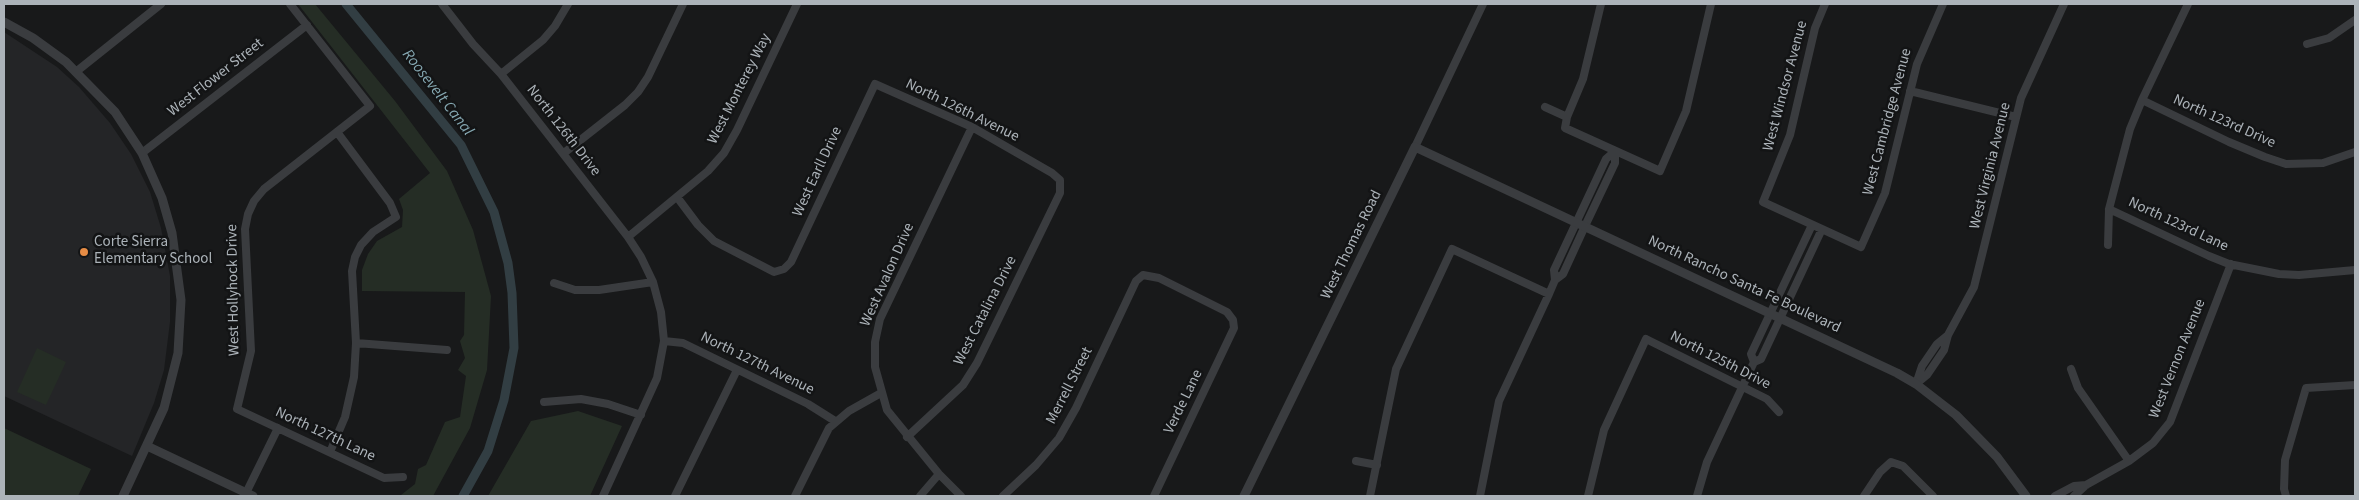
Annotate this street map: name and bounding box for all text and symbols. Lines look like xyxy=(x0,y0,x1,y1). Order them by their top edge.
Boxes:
street label: West Windsor Avenue xyxy=(1760,19,1812,153)
street label: West Monterey Way xyxy=(704,31,776,147)
street label: West Flower Street xyxy=(165,35,267,121)
water label: Roosevelt Canal xyxy=(397,46,477,140)
street label: West Cambridge Avenue xyxy=(1860,47,1916,197)
street label: North 126th Avenue xyxy=(902,76,1022,146)
street label: North 126th Drive xyxy=(522,82,604,180)
street label: North 123rd Drive xyxy=(2170,91,2278,153)
street label: West Virginia Avenue xyxy=(1967,101,2015,231)
street label: West Earll Drive xyxy=(789,124,847,220)
street label: West Thomas Road xyxy=(1318,188,1386,302)
street label: North 123rd Lane xyxy=(2125,194,2231,256)
street label: West Avalon Drive xyxy=(857,221,919,329)
street label: West Hollyhock Drive xyxy=(224,224,244,356)
street label: North Rancho Santa Fe Boulevard xyxy=(1645,232,1843,338)
place label: Corte Sierra Elementary School xyxy=(94,234,212,269)
marker: Corte Sierra Elementary School xyxy=(78,246,90,258)
street label: West Catalina Drive xyxy=(951,253,1021,369)
street label: West Vernon Avenue xyxy=(2146,297,2210,421)
street label: North 125th Drive xyxy=(1667,328,1773,394)
street label: North 127th Avenue xyxy=(697,329,817,399)
street label: Merrell Street xyxy=(1043,344,1097,428)
street label: Verde Lane xyxy=(1161,367,1207,437)
street label: North 127th Lane xyxy=(272,404,378,466)

